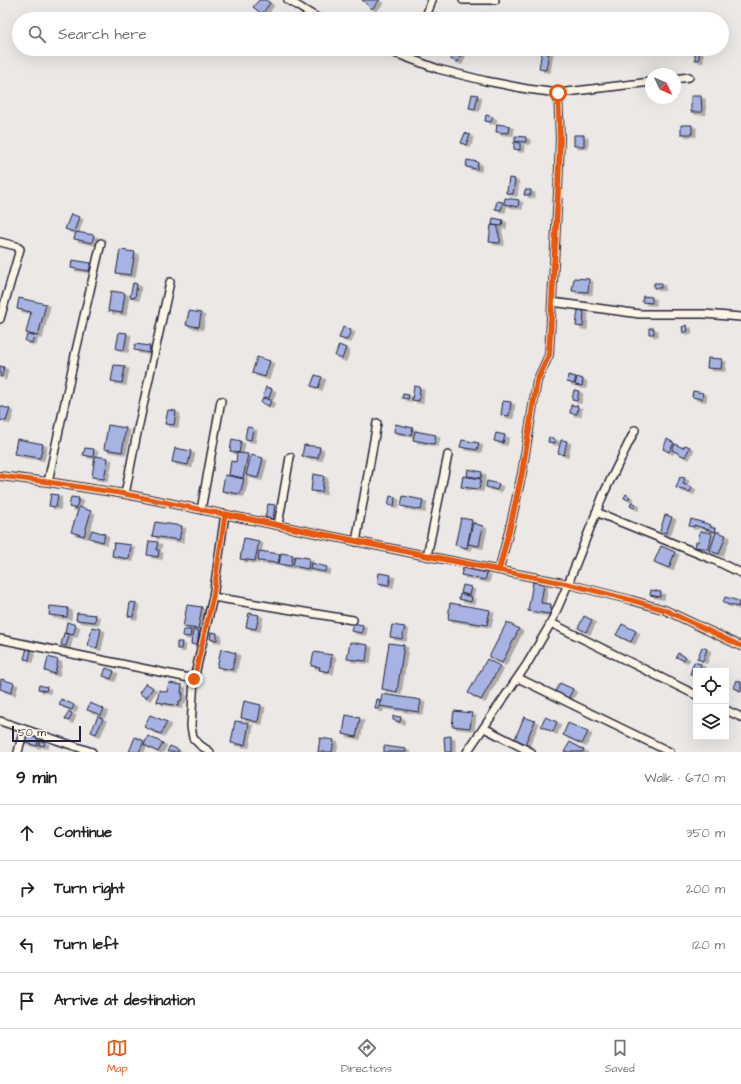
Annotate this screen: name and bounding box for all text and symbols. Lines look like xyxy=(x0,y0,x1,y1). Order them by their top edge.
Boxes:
search box xyxy=(12,12,729,56)
icon: search xyxy=(26,23,48,45)
text: Search here xyxy=(58,24,147,45)
north arrow xyxy=(645,68,681,104)
route start xyxy=(549,84,567,102)
map controls xyxy=(693,668,729,740)
button: locate xyxy=(693,668,729,704)
route end xyxy=(185,670,203,688)
button: layers xyxy=(693,704,729,740)
scale bar xyxy=(12,724,81,743)
text: 50 m xyxy=(18,725,46,740)
text: 9 min xyxy=(16,766,57,790)
text: Walk · 670 m xyxy=(644,769,725,787)
icon: ahead xyxy=(16,822,38,844)
text: Continue xyxy=(54,822,112,843)
text: 350 m xyxy=(686,824,725,842)
icon: right xyxy=(16,878,38,900)
text: Turn right xyxy=(54,878,125,899)
text: 200 m xyxy=(686,880,725,898)
icon: left xyxy=(16,934,38,956)
text: Turn left xyxy=(54,934,118,955)
text: 120 m xyxy=(692,936,725,954)
icon: arrive xyxy=(16,990,38,1012)
text: Arrive at destination xyxy=(54,990,195,1011)
tab: Map xyxy=(106,1037,128,1076)
tab: Directions xyxy=(341,1037,392,1076)
tab: Saved xyxy=(605,1037,635,1076)

